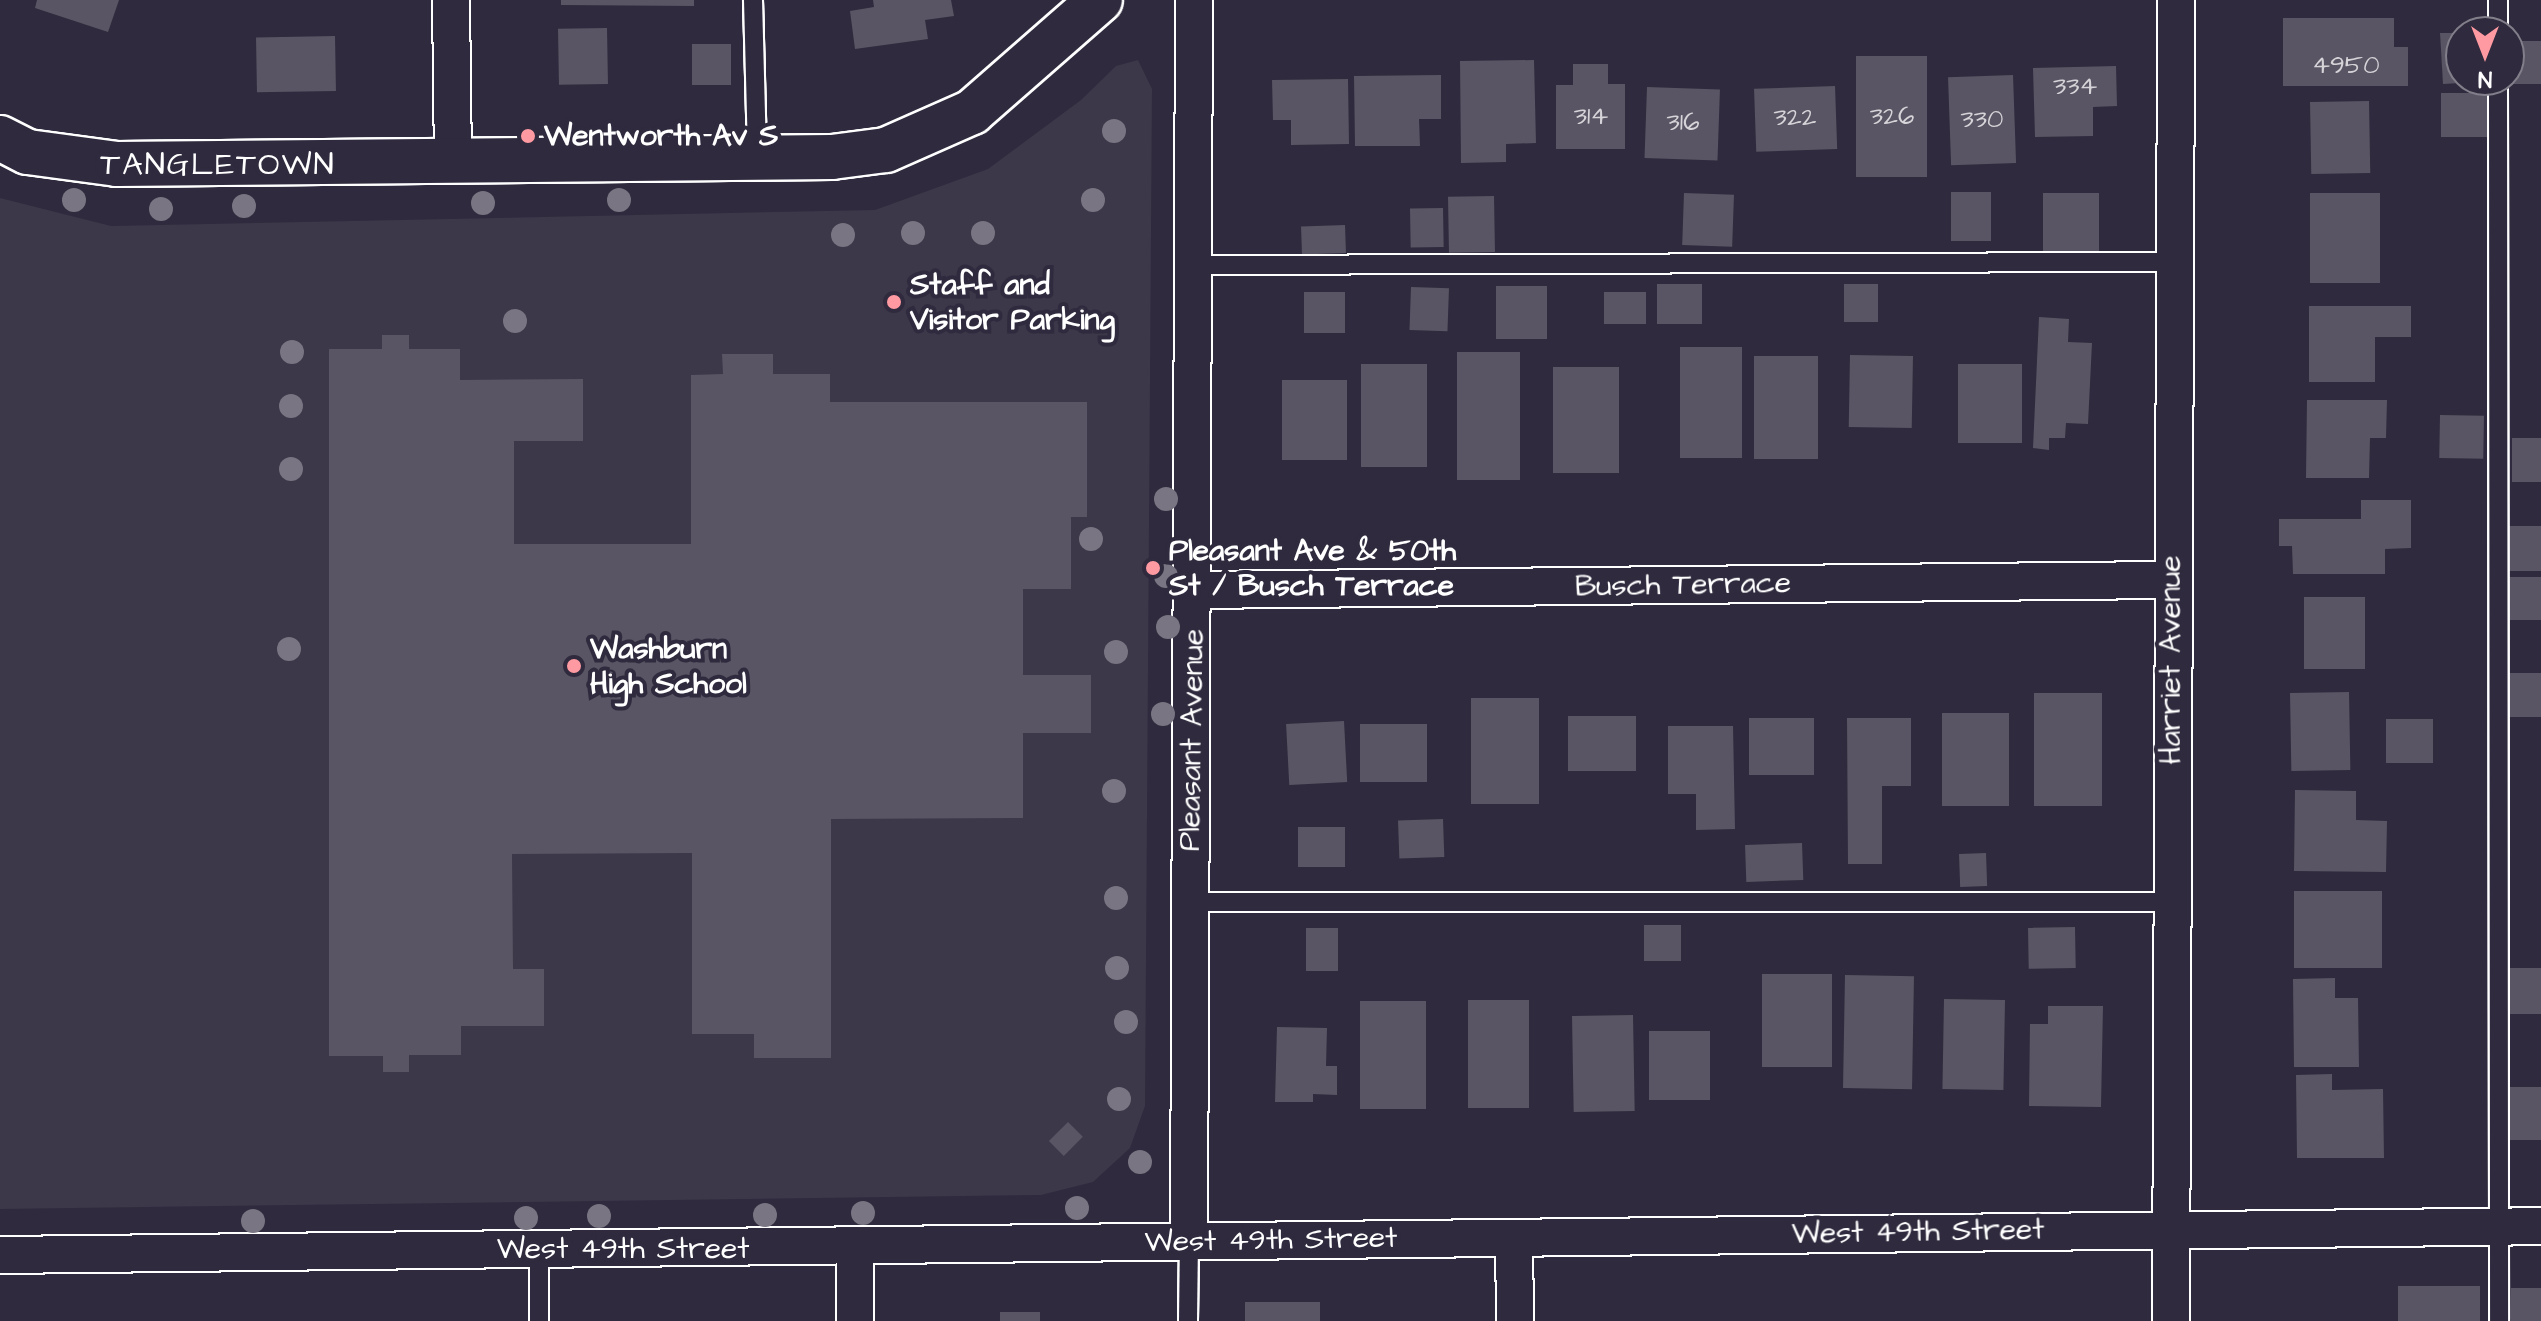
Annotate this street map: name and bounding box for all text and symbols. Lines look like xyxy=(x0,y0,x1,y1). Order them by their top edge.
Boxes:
north arrow xyxy=(2445,16,2525,96)
house number: 4950 xyxy=(2312,50,2380,82)
text: N xyxy=(2478,63,2492,94)
house number: 334 xyxy=(2053,71,2097,103)
house number: 314 xyxy=(1574,101,1608,133)
house number: 326 xyxy=(1870,101,1914,133)
house number: 322 xyxy=(1774,102,1816,134)
house number: 330 xyxy=(1961,104,2003,136)
house number: 316 xyxy=(1667,107,1699,139)
place label: Wentworth Av S xyxy=(544,118,778,154)
marker: Wentworth Av S xyxy=(519,127,537,145)
district label: TANGLETOWN xyxy=(100,146,336,184)
place label: Staff and Visitor Parking xyxy=(910,267,1115,338)
marker: Staff and Visitor Parking xyxy=(885,293,903,311)
place label: Pleasant Ave & 50th St / Busch Terrace xyxy=(1169,533,1456,604)
street label: Harriet Avenue xyxy=(2153,556,2189,764)
marker: Pleasant Ave & 50th St / Busch Terrace xyxy=(1144,559,1162,577)
street label: Busch Terrace xyxy=(1575,565,1791,605)
street label: Pleasant Avenue xyxy=(1172,629,1212,851)
place label: Washburn High School xyxy=(590,631,747,702)
marker: Washburn High School xyxy=(565,657,583,675)
street label: West 49th Street xyxy=(1791,1212,2045,1252)
street label: West 49th Street xyxy=(1144,1220,1398,1260)
street label: West 49th Street xyxy=(497,1231,749,1267)

